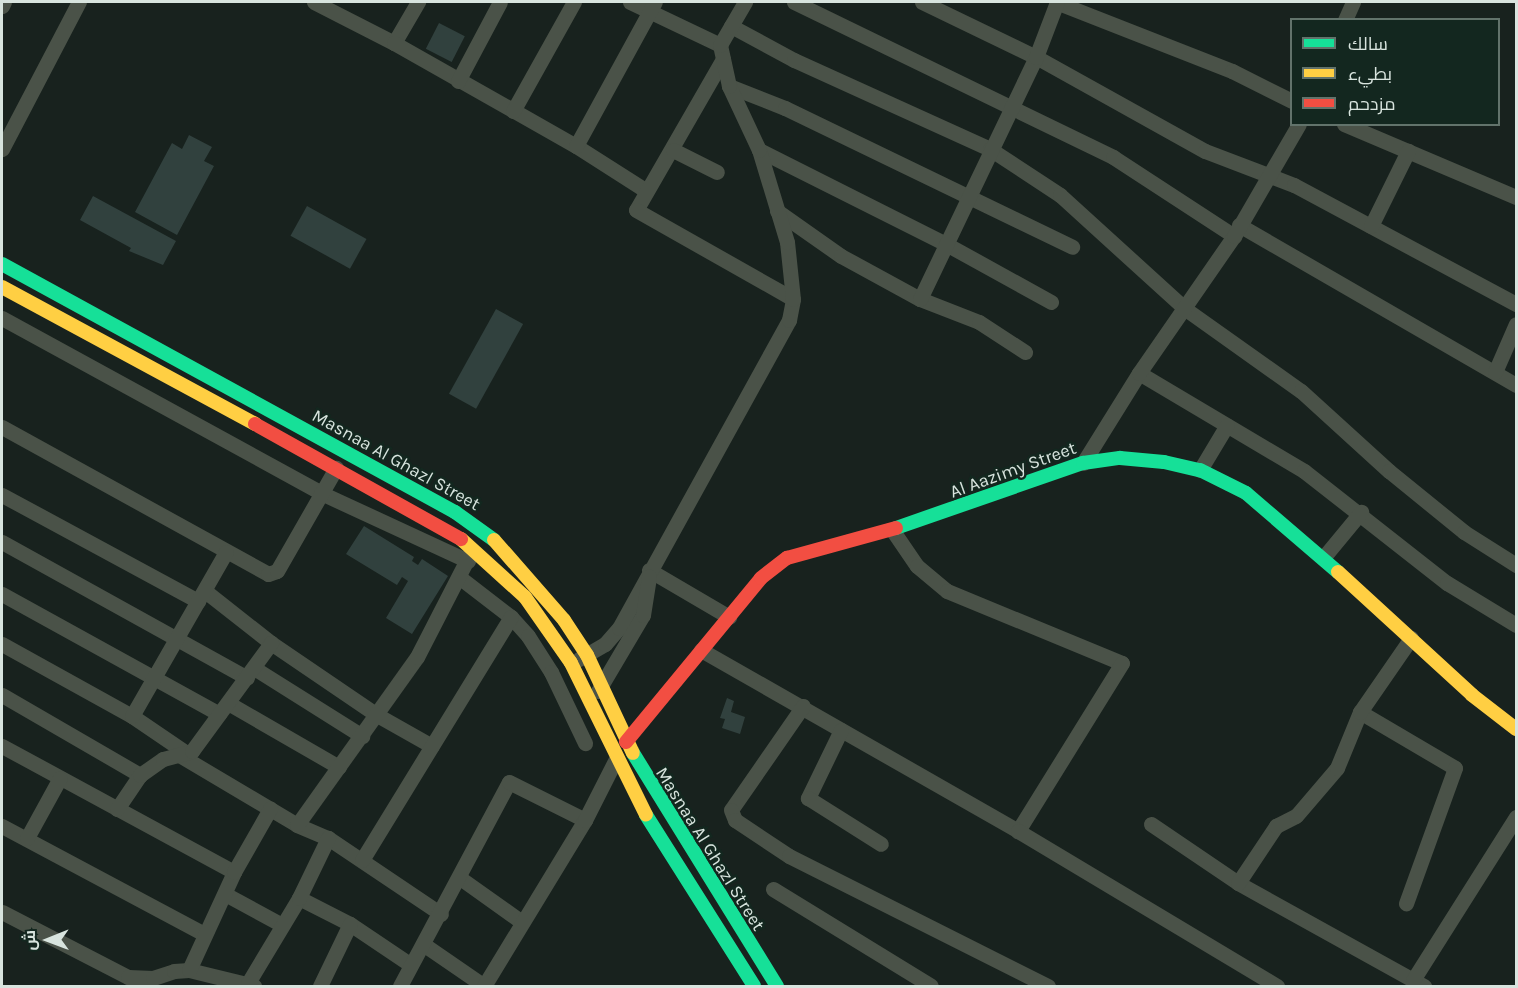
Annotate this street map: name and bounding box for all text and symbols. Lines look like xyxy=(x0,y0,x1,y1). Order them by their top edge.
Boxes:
legend xyxy=(1290,18,1500,126)
text: سالك xyxy=(1348,33,1388,55)
text: بطيء xyxy=(1348,63,1392,85)
text: مزدحم xyxy=(1348,93,1396,115)
street label: Masnaa Al Ghazl Street xyxy=(308,405,484,515)
street label: Al Aazimy Street xyxy=(947,437,1079,503)
street label: Masnaa Al Ghazl Street xyxy=(651,763,769,935)
north arrow xyxy=(18,910,78,970)
text: ش xyxy=(20,930,39,951)

